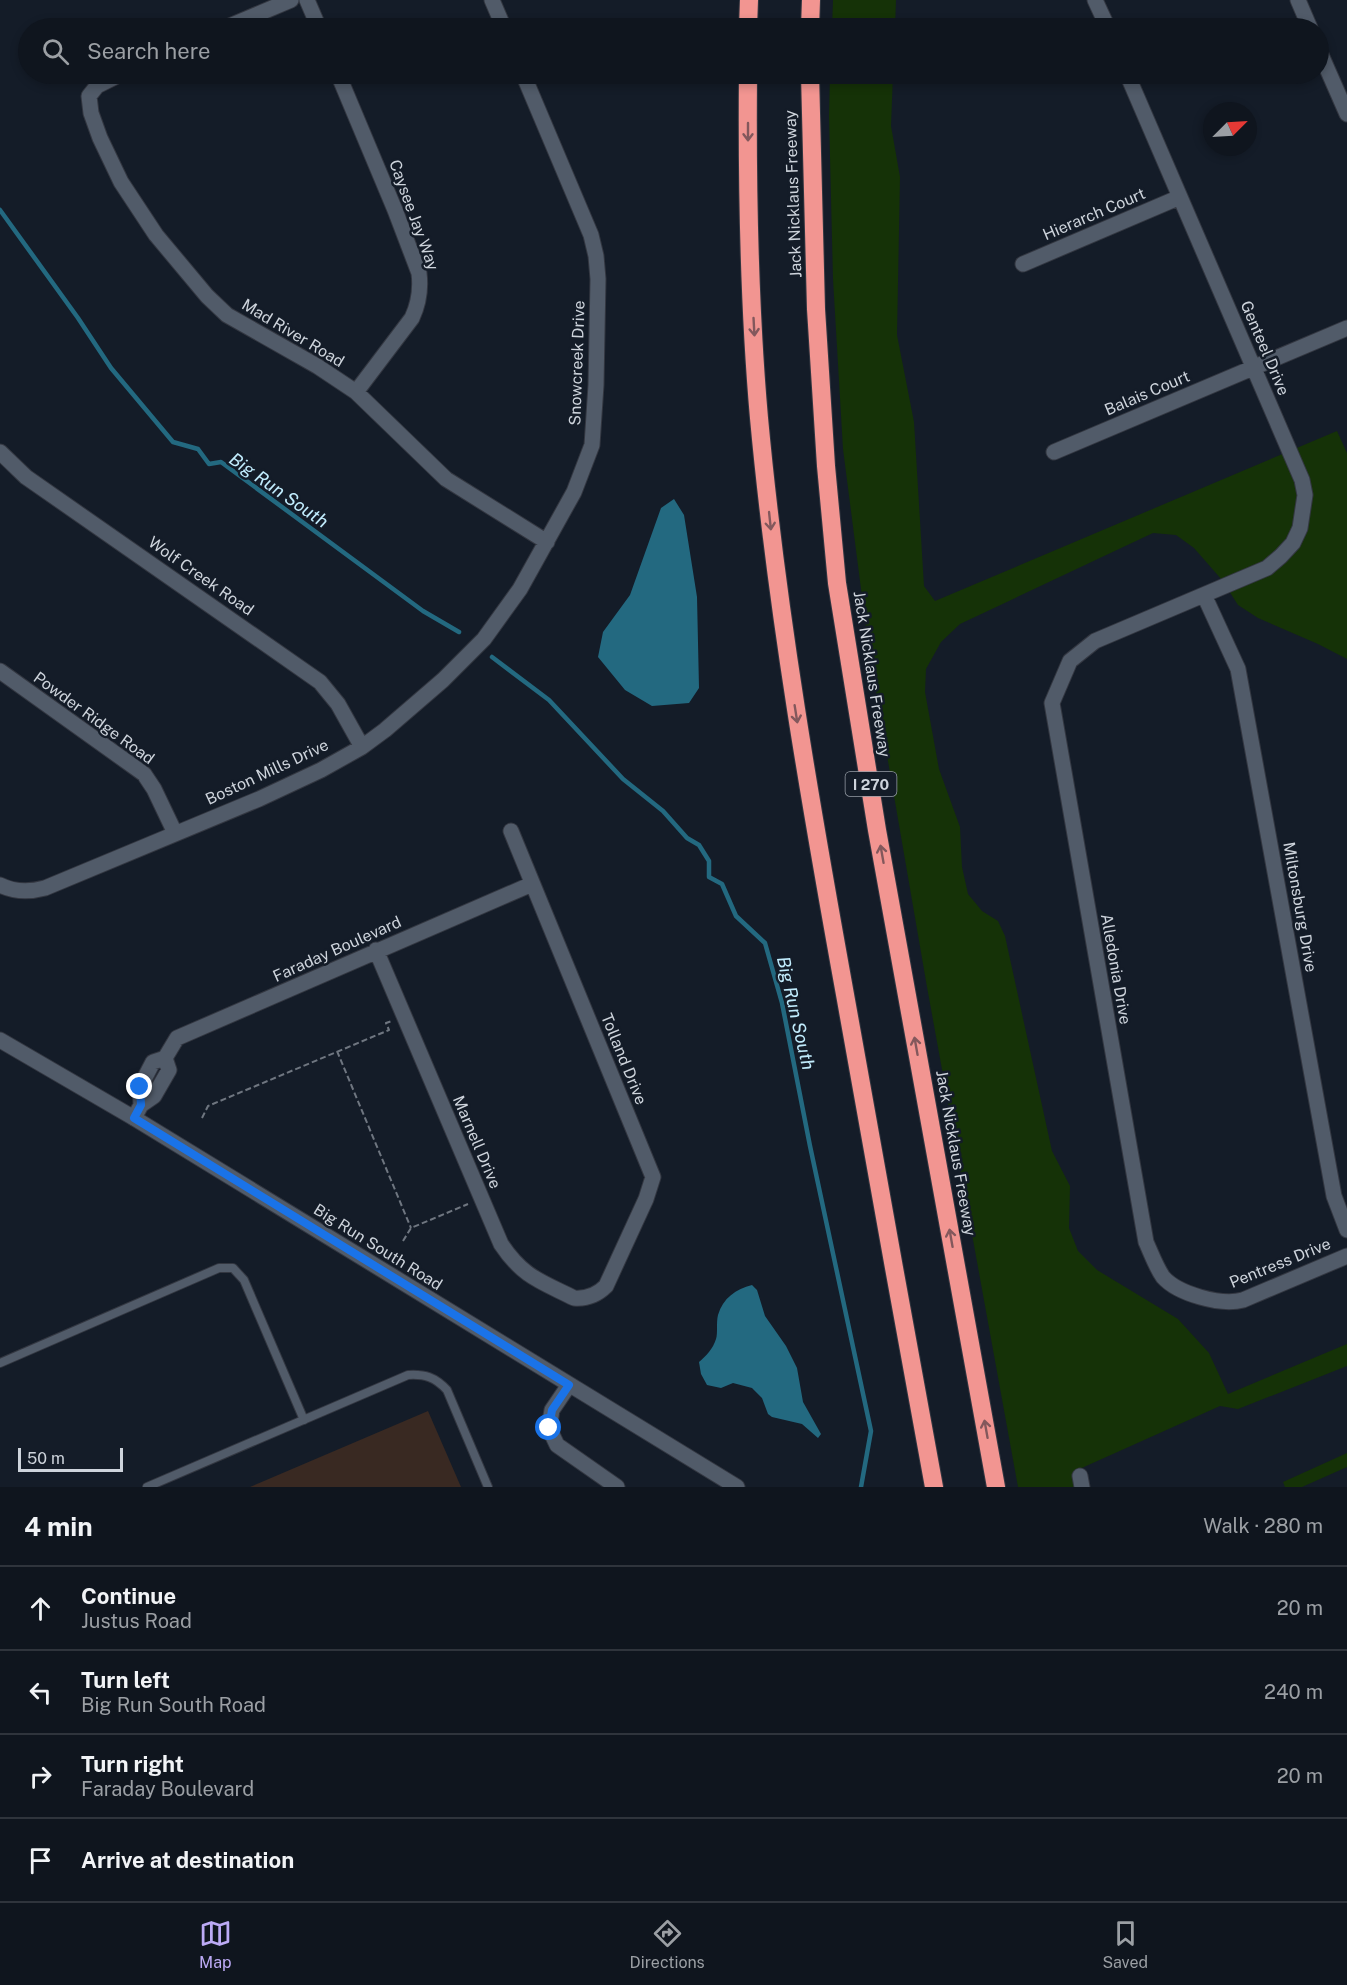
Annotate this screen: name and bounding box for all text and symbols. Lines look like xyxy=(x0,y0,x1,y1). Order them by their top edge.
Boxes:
search box xyxy=(18,18,1329,84)
icon: search xyxy=(39,35,72,68)
text: Search here xyxy=(87,38,211,64)
north arrow xyxy=(1203,102,1257,156)
street label: Jack Nicklaus Freeway xyxy=(781,109,805,278)
one-way arrow xyxy=(742,121,754,141)
street label: Caysee Jay Way xyxy=(385,157,443,273)
street label: Hierarch Court xyxy=(1040,184,1148,244)
street label: Mad River Road xyxy=(238,295,348,371)
street label: Genteel Drive xyxy=(1237,298,1293,398)
street label: Snowcreek Drive xyxy=(565,300,589,426)
one-way arrow xyxy=(749,316,760,336)
street label: Balais Court xyxy=(1102,367,1192,419)
water label: Big Run South xyxy=(226,448,332,532)
one-way arrow xyxy=(765,511,776,531)
street label: Wolf Creek Road xyxy=(145,533,257,619)
street label: Jack Nicklaus Freeway xyxy=(849,590,895,759)
street label: Powder Ridge Road xyxy=(30,668,158,768)
one-way arrow xyxy=(791,704,802,724)
street label: Boston Mills Drive xyxy=(202,735,332,809)
road number: I 270 xyxy=(846,772,896,796)
street label: Miltonsburg Drive xyxy=(1279,840,1321,974)
one-way arrow xyxy=(876,844,887,864)
street label: Faraday Boulevard xyxy=(270,912,404,986)
street label: Alledonia Drive xyxy=(1097,912,1135,1026)
water label: Big Run South xyxy=(773,954,819,1072)
street label: Tolland Drive xyxy=(597,1011,651,1107)
one-way arrow xyxy=(911,1036,922,1056)
street label: Jack Nicklaus Freeway xyxy=(932,1069,980,1238)
route end xyxy=(126,1073,152,1099)
street label: Marnell Drive xyxy=(449,1093,505,1191)
street label: Big Run South Road xyxy=(310,1200,446,1294)
one-way arrow xyxy=(945,1228,956,1248)
street label: Pentress Drive xyxy=(1227,1234,1333,1292)
route start xyxy=(535,1414,561,1440)
one-way arrow xyxy=(980,1420,991,1440)
scale bar xyxy=(18,1445,123,1472)
text: 50 m xyxy=(27,1449,65,1468)
text: 4 min xyxy=(24,1511,93,1542)
text: Walk · 280 m xyxy=(1203,1514,1323,1538)
text: Continue xyxy=(81,1583,176,1609)
icon: ahead xyxy=(24,1592,57,1625)
text: 20 m xyxy=(1277,1596,1323,1620)
text: Justus Road xyxy=(81,1609,192,1633)
text: Turn left xyxy=(81,1667,170,1693)
icon: left xyxy=(24,1676,57,1709)
text: 240 m xyxy=(1264,1680,1323,1704)
text: Big Run South Road xyxy=(81,1693,266,1717)
text: Turn right xyxy=(81,1751,184,1777)
icon: right xyxy=(24,1760,57,1793)
text: 20 m xyxy=(1277,1764,1323,1788)
text: Faraday Boulevard xyxy=(81,1777,254,1801)
icon: arrive xyxy=(24,1844,57,1877)
text: Arrive at destination xyxy=(81,1847,294,1873)
tab: Map xyxy=(199,1917,232,1972)
tab: Directions xyxy=(630,1917,705,1972)
tab: Saved xyxy=(1102,1917,1148,1972)

